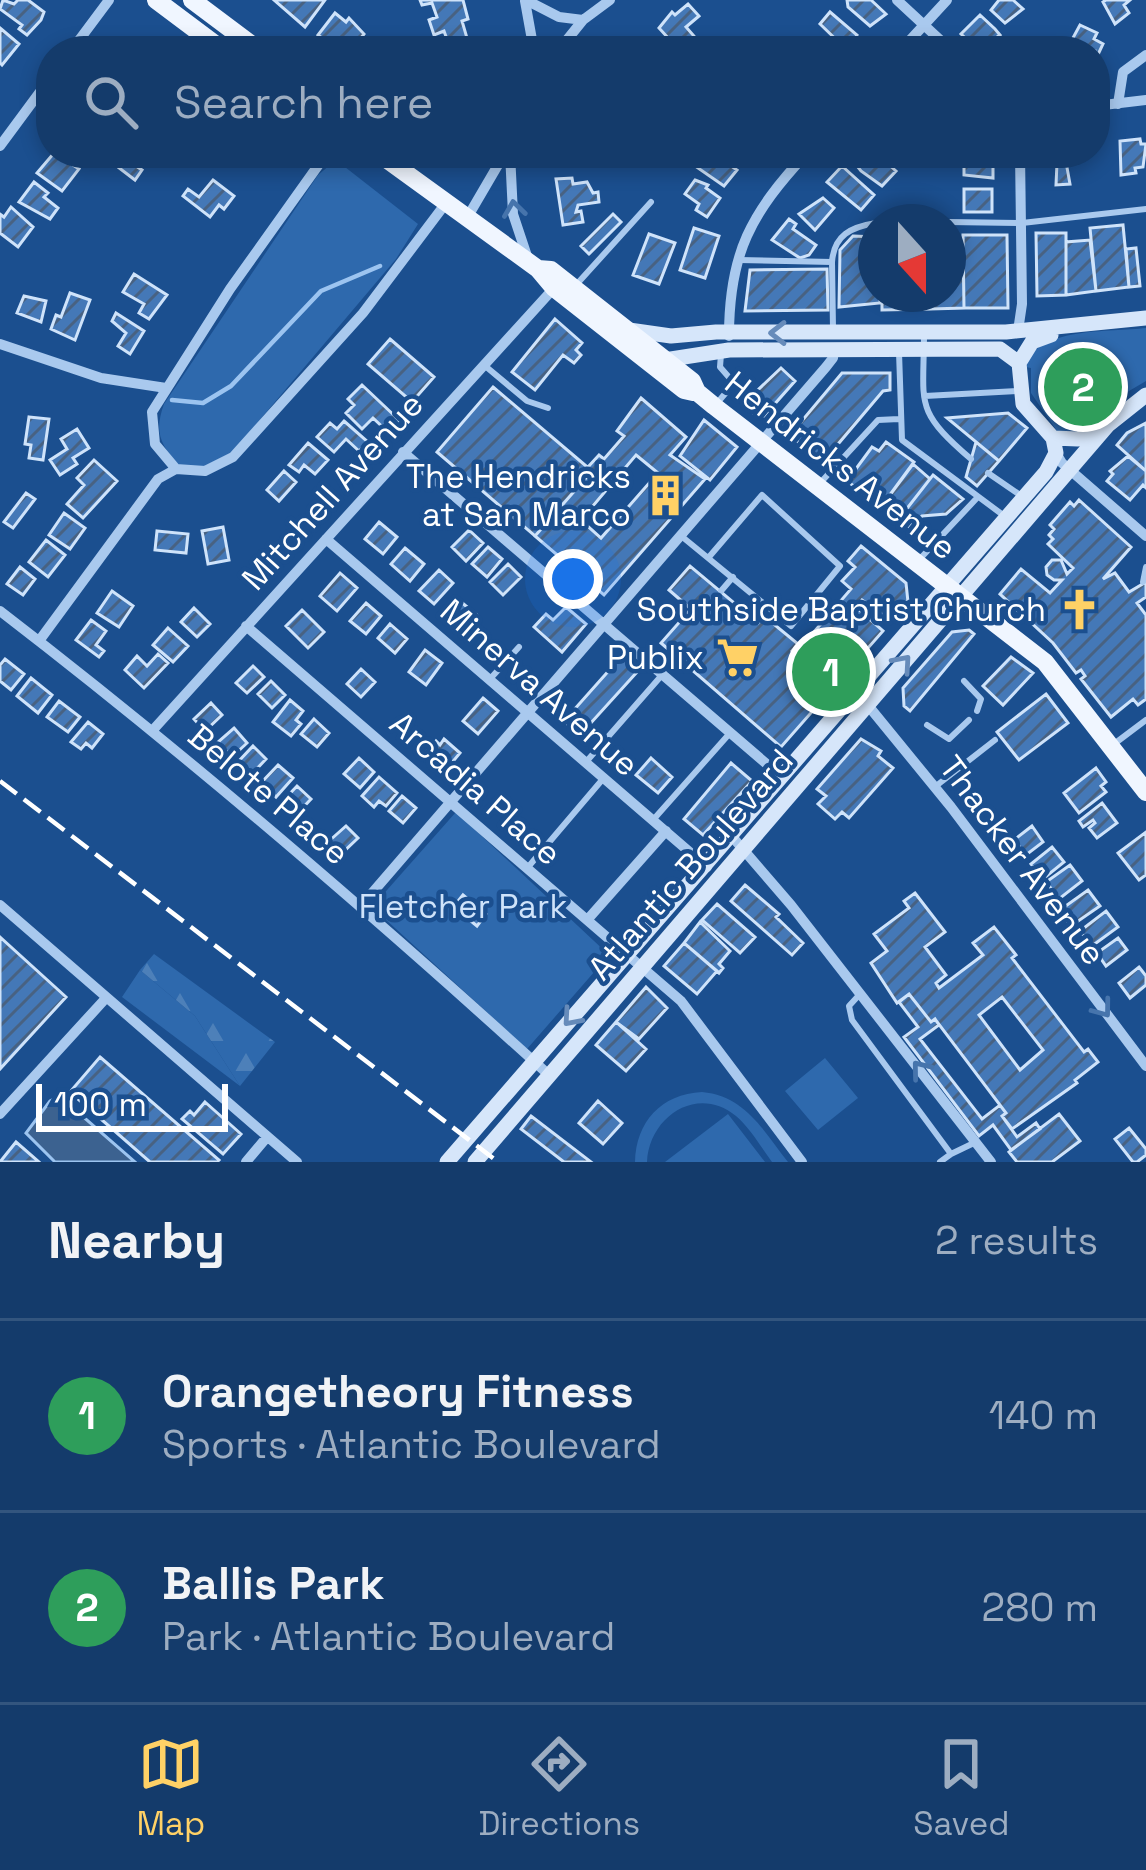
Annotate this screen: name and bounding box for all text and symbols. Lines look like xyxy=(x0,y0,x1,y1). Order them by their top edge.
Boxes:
search box xyxy=(36,36,1110,168)
icon: search xyxy=(78,69,144,135)
text: Search here xyxy=(174,74,433,131)
one-way arrow xyxy=(502,199,528,219)
north arrow xyxy=(858,204,966,312)
one-way arrow xyxy=(768,320,786,346)
pin: 2 xyxy=(1044,342,1122,432)
street label: Hendricks Avenue xyxy=(716,362,965,569)
street label: Mitchell Avenue xyxy=(233,384,432,599)
place label: The Hendricks at San Marco xyxy=(406,456,631,536)
building icon: The Hendricks at San Marco xyxy=(642,472,688,518)
your location xyxy=(543,549,603,609)
church icon: Southside Baptist Church xyxy=(1057,586,1103,632)
place label: Southside Baptist Church xyxy=(637,589,1046,631)
street label: Minerva Avenue xyxy=(431,590,647,786)
pin: 1 xyxy=(792,627,870,717)
supermarket icon: Publix xyxy=(715,634,761,680)
place label: Publix xyxy=(607,637,704,679)
one-way arrow xyxy=(889,656,910,677)
street label: Arcadia Place xyxy=(381,703,570,875)
street label: Belote Place xyxy=(179,715,358,874)
street label: Atlantic Boulevard xyxy=(579,741,803,989)
street label: Thacker Avenue xyxy=(930,748,1115,974)
park label: Fletcher Park xyxy=(359,886,567,928)
one-way arrow xyxy=(1089,996,1110,1018)
one-way arrow xyxy=(564,1004,585,1025)
one-way arrow xyxy=(913,1060,935,1082)
scale bar xyxy=(36,1078,228,1131)
text: 100 m xyxy=(54,1084,147,1126)
text: Nearby xyxy=(48,1208,225,1273)
text: 2 results xyxy=(935,1216,1098,1265)
text: Orangetheory Fitness xyxy=(162,1363,633,1420)
text: 1 xyxy=(78,1391,96,1440)
text: 140 m xyxy=(989,1391,1098,1440)
text: Sports · Atlantic Boulevard xyxy=(162,1420,661,1469)
text: Ballis Park xyxy=(162,1555,385,1612)
text: 2 xyxy=(75,1583,99,1632)
text: 280 m xyxy=(982,1583,1098,1632)
text: Park · Atlantic Boulevard xyxy=(162,1612,615,1661)
tab: Map xyxy=(137,1731,205,1845)
tab: Directions xyxy=(478,1731,640,1845)
tab: Saved xyxy=(913,1731,1009,1845)

